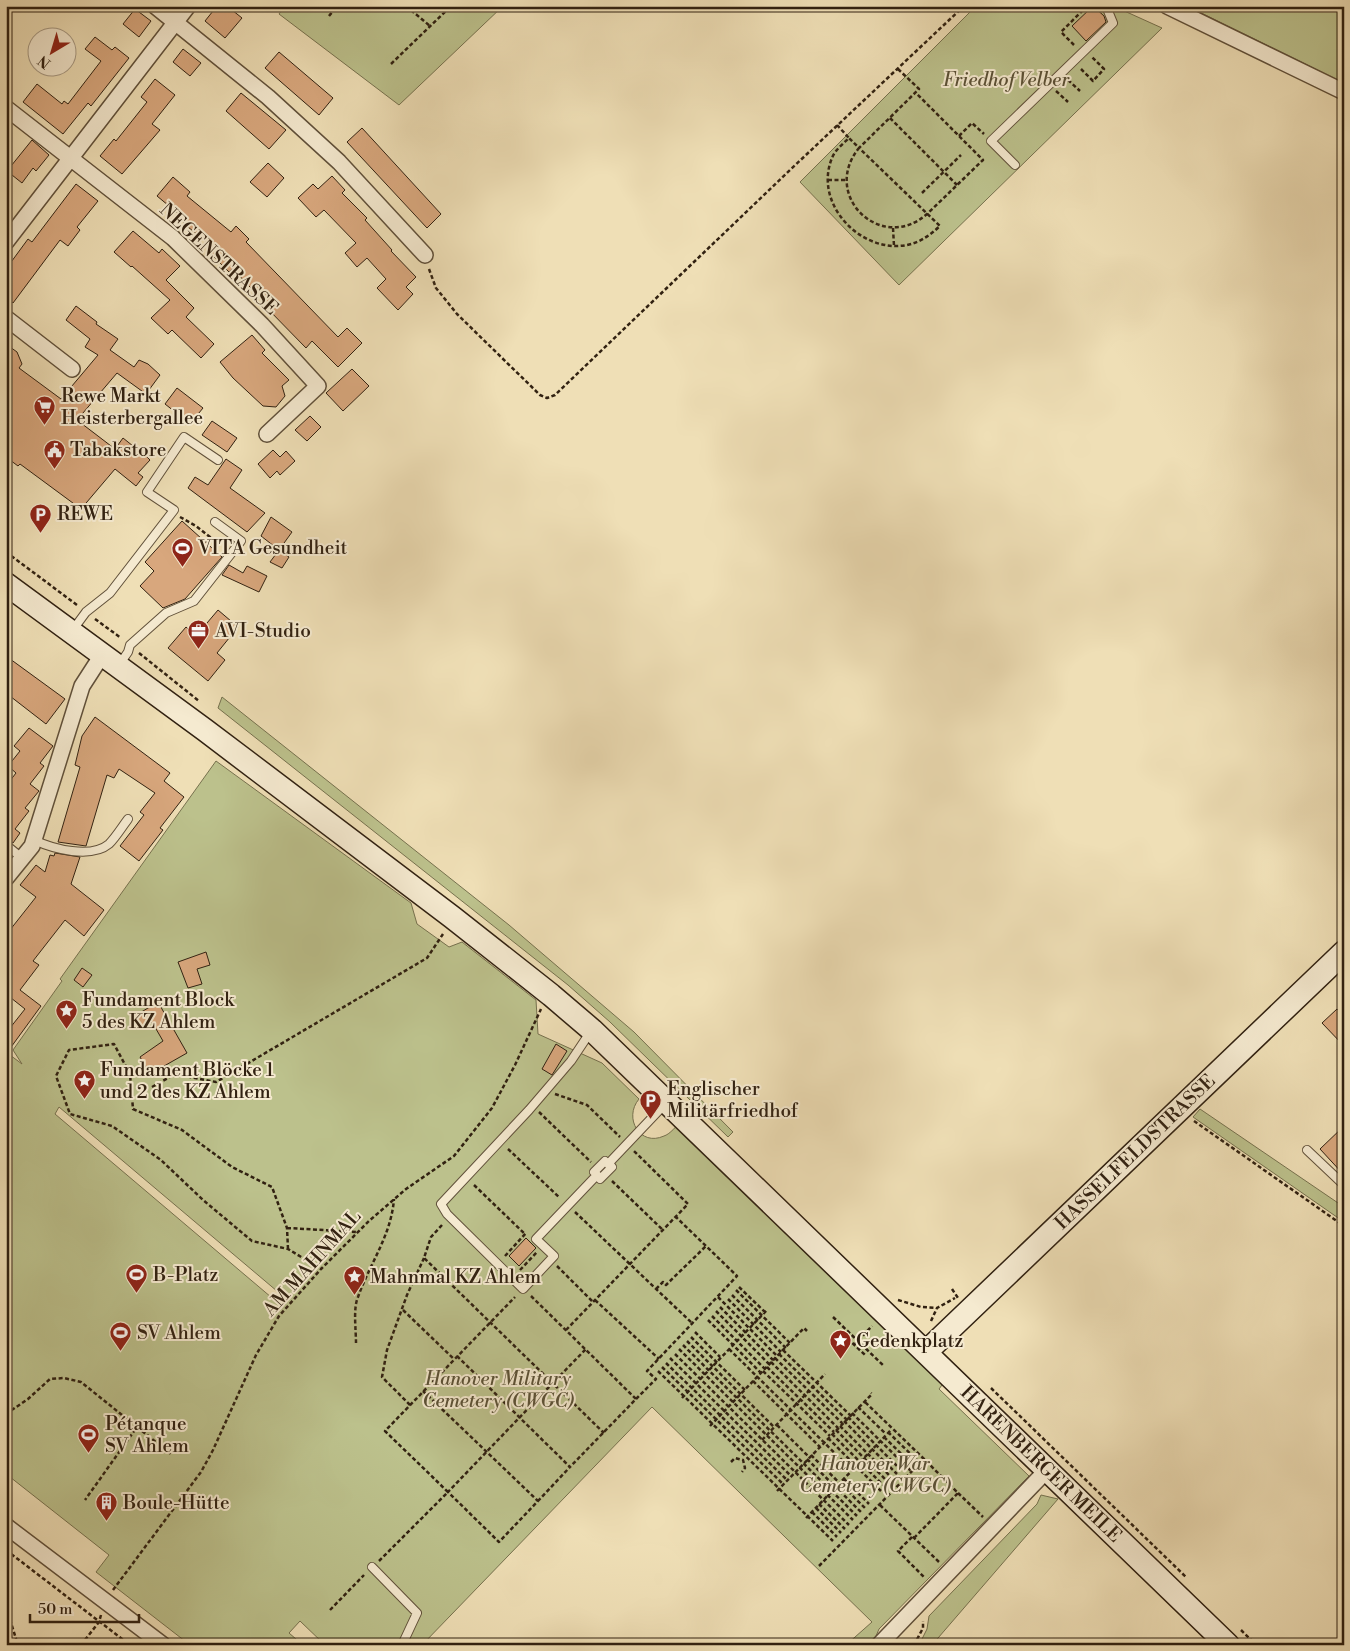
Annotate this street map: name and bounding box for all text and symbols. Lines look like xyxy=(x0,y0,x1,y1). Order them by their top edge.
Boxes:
north arrow xyxy=(28,28,78,78)
text: N xyxy=(35,51,55,72)
park label: Friedhof Velber xyxy=(943,68,1070,92)
street label: NEGENSTRASSE xyxy=(155,198,283,320)
place label: Rewe Markt Heisterbergallee xyxy=(61,384,203,430)
supermarket icon: Rewe Markt Heisterbergallee xyxy=(33,395,57,426)
public building icon: Tabakstore xyxy=(42,438,66,469)
place label: Tabakstore xyxy=(70,438,166,462)
parking icon: REWE xyxy=(29,502,53,533)
place label: REWE xyxy=(57,502,113,526)
sports icon: VITA Gesundheit xyxy=(170,536,194,567)
place label: VITA Gesundheit xyxy=(197,536,347,560)
office icon: AVI-Studio xyxy=(187,619,211,650)
place label: AVI-Studio xyxy=(214,619,311,643)
place label: Fundament Block 5 des KZ Ahlem xyxy=(82,988,235,1034)
place icon: Fundament Block 5 des KZ Ahlem xyxy=(54,999,78,1030)
place label: Fundament Blöcke 1 und 2 des KZ Ahlem xyxy=(100,1058,274,1104)
place icon: Fundament Blöcke 1 und 2 des KZ Ahlem xyxy=(72,1069,96,1100)
street label: HASSELFELDSTRASSE xyxy=(1050,1069,1220,1235)
place label: Englischer Militärfriedhof xyxy=(667,1077,799,1123)
parking icon: Englischer Militärfriedhof xyxy=(639,1088,663,1119)
street label: AM MAHNMAL xyxy=(257,1205,366,1322)
sports icon: B-Platz xyxy=(125,1263,149,1294)
place label: B-Platz xyxy=(152,1263,218,1287)
place icon: Mahnmal KZ Ahlem xyxy=(342,1265,366,1296)
place label: Mahnmal KZ Ahlem xyxy=(370,1265,542,1289)
sports icon: SV Ahlem xyxy=(109,1321,133,1352)
place label: SV Ahlem xyxy=(137,1321,221,1345)
place icon: Gedenkplatz xyxy=(828,1329,852,1360)
place label: Gedenkplatz xyxy=(856,1329,963,1353)
park label: Hanover Military Cemetery (CWGC) xyxy=(422,1367,575,1413)
street label: HARENBERGER MEILE xyxy=(955,1381,1127,1547)
place label: Pétanque SV Ahlem xyxy=(105,1412,189,1458)
sports icon: Pétanque SV Ahlem xyxy=(77,1423,101,1454)
park label: Hanover War Cemetery (CWGC) xyxy=(799,1452,952,1498)
building icon: Boule-Hütte xyxy=(95,1491,119,1522)
place label: Boule-Hütte xyxy=(122,1491,230,1515)
scale bar xyxy=(30,1591,139,1623)
text: 50 m xyxy=(38,1600,72,1619)

